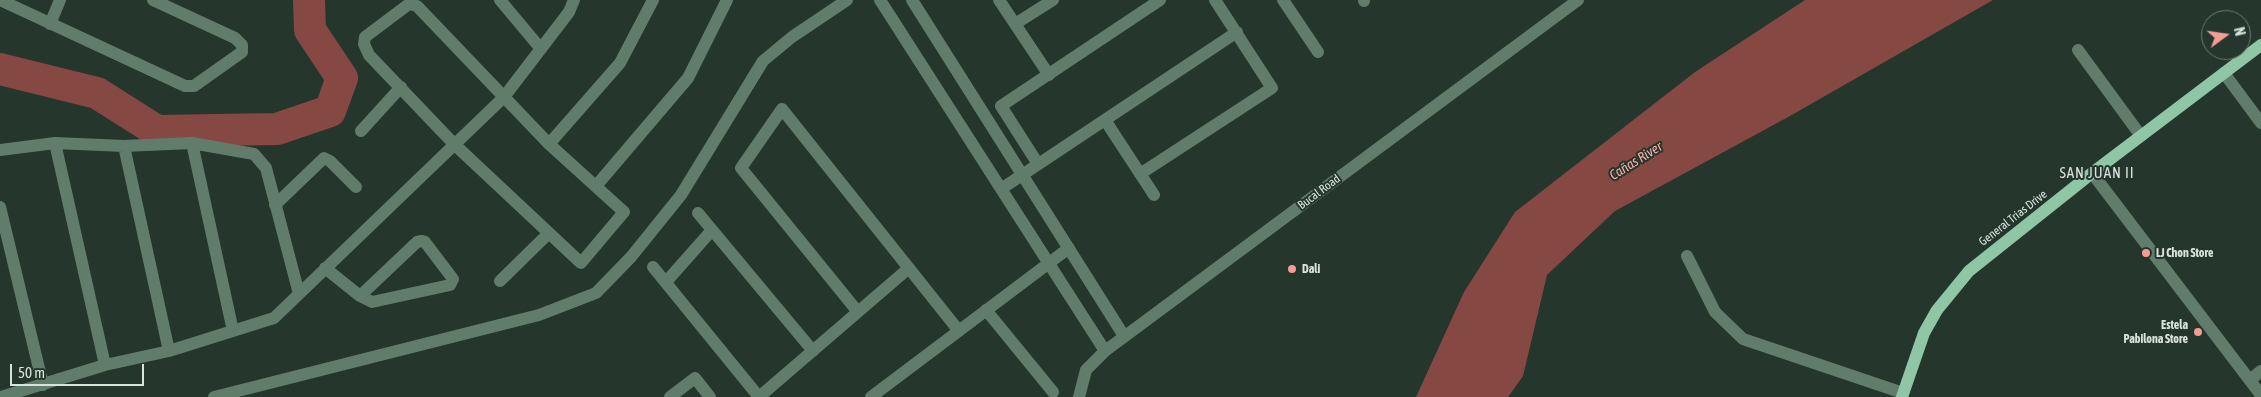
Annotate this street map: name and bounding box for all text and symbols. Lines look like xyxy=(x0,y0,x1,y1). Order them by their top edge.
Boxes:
north arrow xyxy=(2201,10,2251,60)
text: N xyxy=(2231,26,2248,38)
water label: Cañas River xyxy=(1606,138,1666,184)
district label: SAN JUAN II xyxy=(2058,164,2136,182)
street label: Bucal Road xyxy=(1295,171,1343,213)
street label: General Trias Drive xyxy=(1976,187,2050,249)
place label: LJ Chon Store xyxy=(2156,246,2213,260)
marker: LJ Chon Store xyxy=(2140,247,2152,259)
place label: Dali xyxy=(1302,262,1320,276)
marker: Dali xyxy=(1286,263,1298,275)
place label: Estela Pabilona Store xyxy=(2124,318,2188,346)
marker: Estela Pabilona Store xyxy=(2192,326,2204,338)
scale bar xyxy=(12,354,146,386)
text: 50 m xyxy=(18,364,45,381)

